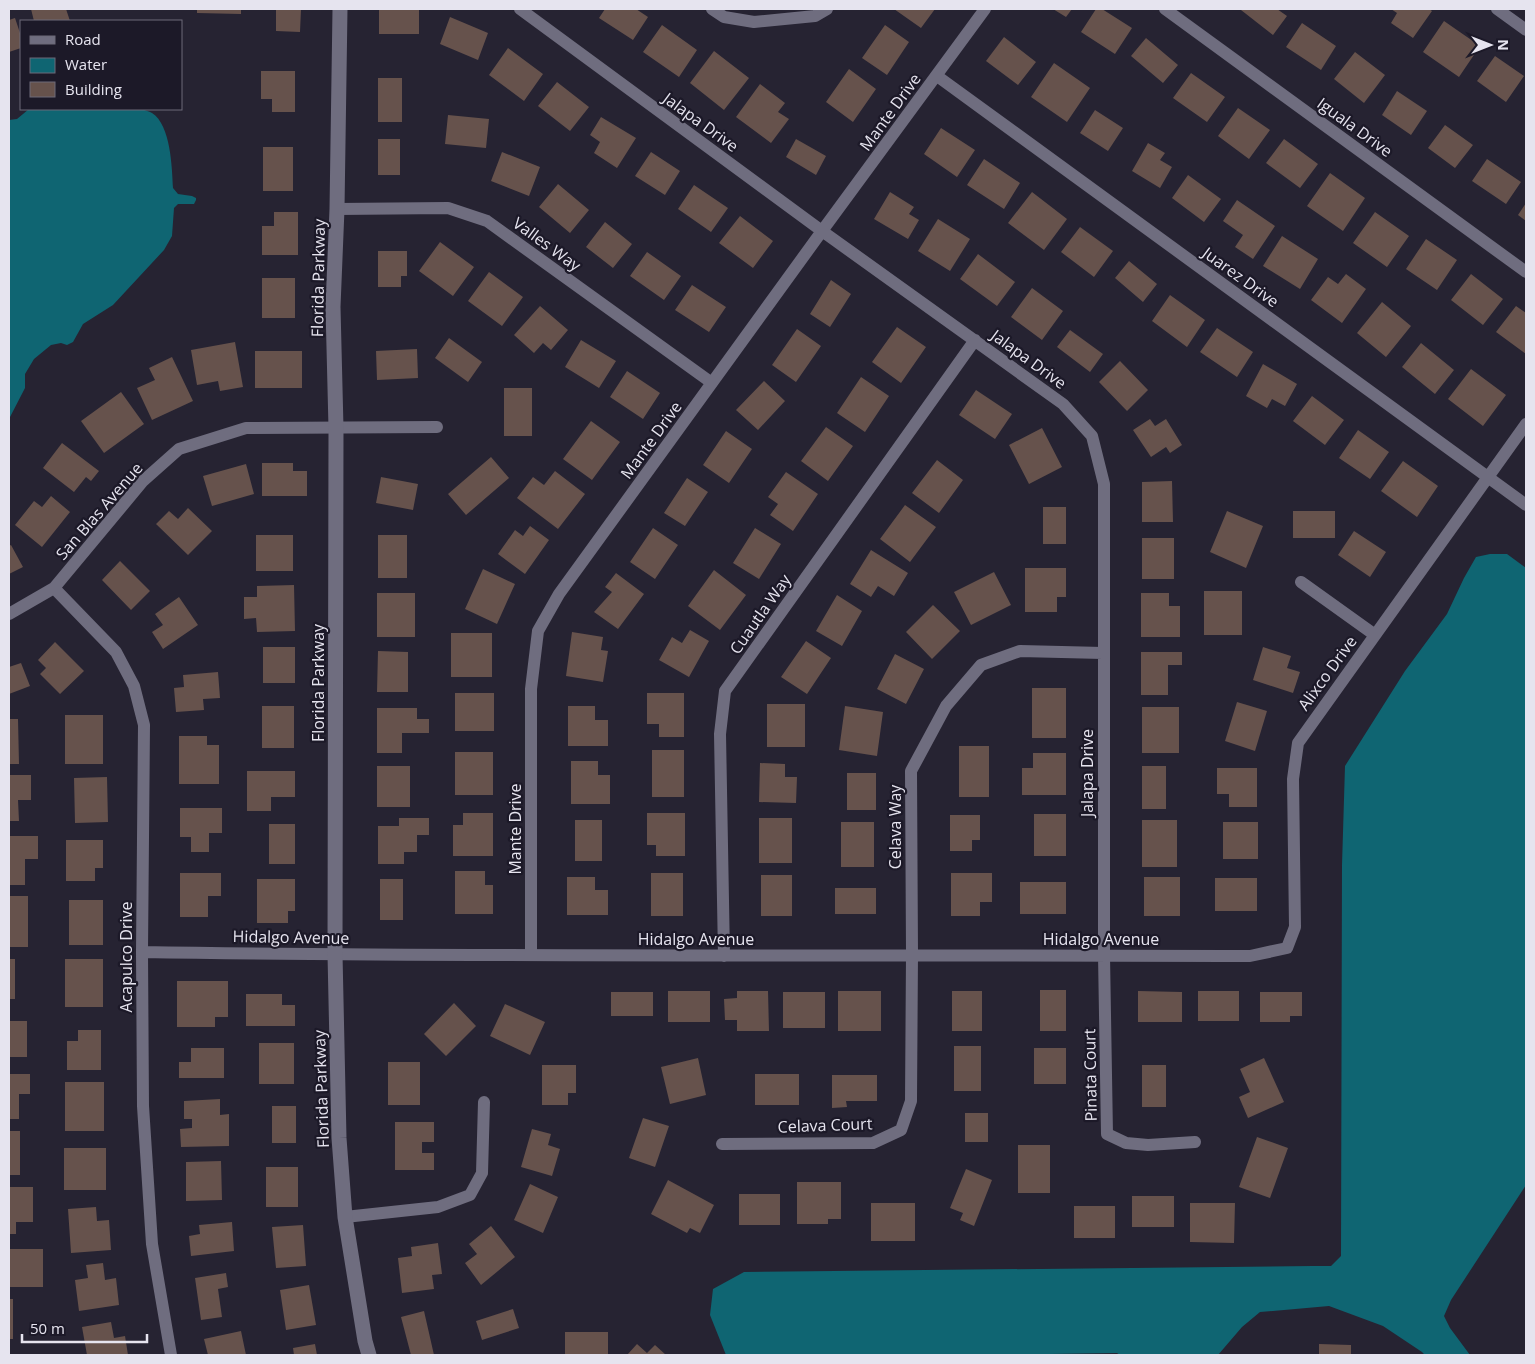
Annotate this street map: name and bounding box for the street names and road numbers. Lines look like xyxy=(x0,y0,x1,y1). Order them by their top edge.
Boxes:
street label: Mante Drive xyxy=(854,69,926,155)
street label: Jalapa Drive xyxy=(657,86,743,157)
street label: Iguala Drive xyxy=(1313,92,1397,162)
street label: Valles Way xyxy=(509,212,586,277)
street label: Florida Parkway xyxy=(306,218,330,337)
street label: Juarez Drive xyxy=(1197,241,1284,312)
street label: Jalapa Drive xyxy=(985,323,1071,394)
street label: Mante Drive xyxy=(615,397,687,483)
street label: San Blas Avenue xyxy=(51,458,147,564)
street label: Cuautla Way xyxy=(724,569,796,658)
street label: Florida Parkway xyxy=(307,623,329,742)
street label: Alixco Drive xyxy=(1292,631,1362,715)
street label: Jalapa Drive xyxy=(1076,729,1098,819)
street label: Mante Drive xyxy=(504,783,526,875)
street label: Celava Way xyxy=(884,784,906,869)
street label: Acapulco Drive xyxy=(115,902,137,1012)
street label: Hidalgo Avenue xyxy=(232,925,350,949)
street label: Hidalgo Avenue xyxy=(638,928,754,950)
street label: Hidalgo Avenue xyxy=(1043,928,1159,950)
street label: Pinata Court xyxy=(1078,1028,1102,1122)
street label: Florida Parkway xyxy=(308,1029,334,1148)
street label: Celava Court xyxy=(777,1112,873,1138)

